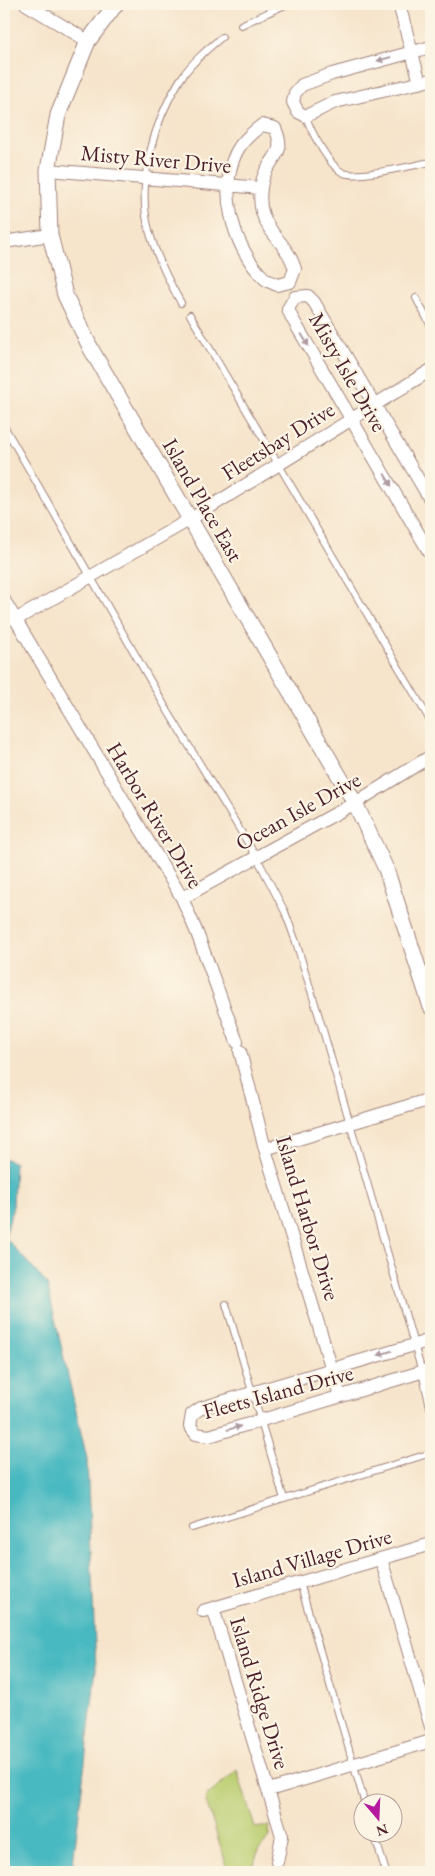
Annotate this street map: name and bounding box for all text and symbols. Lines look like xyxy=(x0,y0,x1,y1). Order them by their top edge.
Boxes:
one-way arrow xyxy=(377,56,392,64)
street label: Misty River Drive xyxy=(80,138,233,180)
street label: Misty Isle Drive xyxy=(302,307,394,437)
one-way arrow xyxy=(301,333,310,346)
street label: Fleetsbay Drive xyxy=(216,395,340,487)
street label: Island Place East xyxy=(156,433,250,567)
one-way arrow xyxy=(383,474,392,487)
street label: Harbor River Drive xyxy=(100,737,210,894)
street label: Ocean Isle Drive xyxy=(230,765,366,857)
street label: Island Harbor Drive xyxy=(269,1132,347,1304)
one-way arrow xyxy=(377,1350,392,1358)
street label: Fleets Island Drive xyxy=(200,1358,357,1426)
one-way arrow xyxy=(226,1424,241,1432)
street label: Island Village Drive xyxy=(229,1521,395,1595)
street label: Island Ridge Drive xyxy=(223,1613,297,1773)
north arrow xyxy=(352,1794,402,1844)
text: N xyxy=(373,1820,391,1841)

